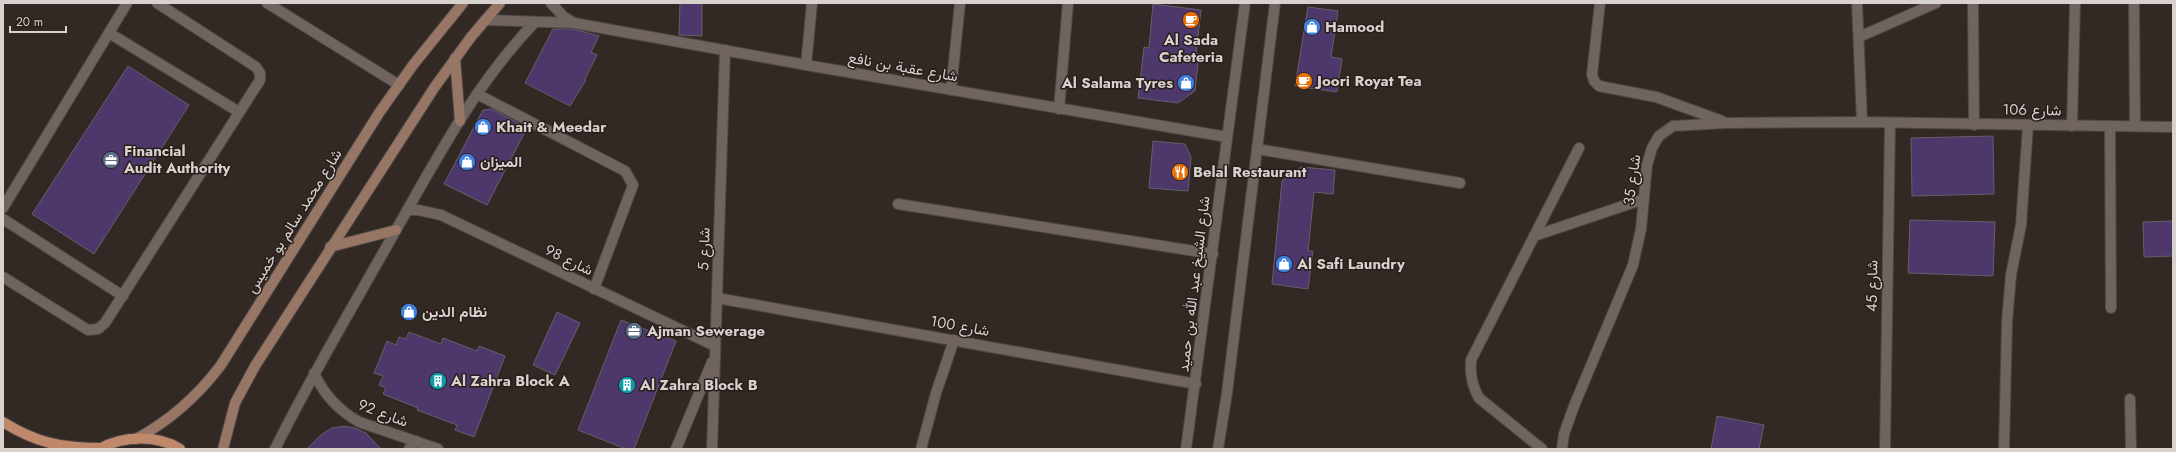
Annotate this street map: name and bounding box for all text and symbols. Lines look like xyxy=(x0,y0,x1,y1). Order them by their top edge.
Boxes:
scale bar xyxy=(10,8,66,34)
cafe icon: Al Sada Cafeteria xyxy=(1181,10,1201,30)
text: 20 m xyxy=(16,13,43,31)
place label: Hamood xyxy=(1325,16,1384,38)
shop icon: Hamood xyxy=(1302,17,1322,37)
place label: Al Sada Cafeteria xyxy=(1159,29,1223,68)
street label: شارع عقبة بن نافع xyxy=(846,47,960,88)
place label: Joori Royat Tea xyxy=(1314,70,1422,92)
cafe icon: Joori Royat Tea xyxy=(1294,71,1314,91)
place label: Al Salama Tyres xyxy=(1061,72,1173,94)
shop icon: Al Salama Tyres xyxy=(1176,73,1196,93)
street label: شارع 106 xyxy=(2002,98,2062,122)
place label: Khait & Meedar xyxy=(496,116,607,138)
shop icon: Khait & Meedar xyxy=(473,117,493,137)
place label: Financial Audit Authority xyxy=(123,140,231,179)
street label: شارع محمد سالم بو خميس xyxy=(241,145,347,297)
office icon: Financial Audit Authority xyxy=(101,150,121,170)
place label: الميزان xyxy=(480,151,522,173)
shop icon: الميزان xyxy=(457,152,477,172)
street label: شارع 35 xyxy=(1618,153,1646,207)
place label: Belal Restaurant xyxy=(1193,161,1307,183)
restaurant icon: Belal Restaurant xyxy=(1170,162,1190,182)
street label: شارع الشيخ عبد الله بن حميد xyxy=(1172,195,1216,373)
street label: شارع 5 xyxy=(692,227,716,271)
street label: شارع 98 xyxy=(541,239,597,281)
place label: Al Safi Laundry xyxy=(1296,253,1405,275)
shop icon: Al Safi Laundry xyxy=(1274,254,1294,274)
street label: شارع 45 xyxy=(1861,260,1883,312)
place label: نظام الدين xyxy=(422,301,487,323)
shop icon: نظام الدين xyxy=(399,302,419,322)
street label: شارع 100 xyxy=(929,310,991,342)
place label: Ajman Sewerage xyxy=(646,320,766,342)
office icon: Ajman Sewerage xyxy=(624,321,644,341)
place label: Al Zahra Block A xyxy=(450,370,571,392)
building icon: Al Zahra Block A xyxy=(428,371,448,391)
place label: Al Zahra Block B xyxy=(639,374,758,396)
building icon: Al Zahra Block B xyxy=(617,375,637,395)
street label: شارع 92 xyxy=(355,393,411,433)

